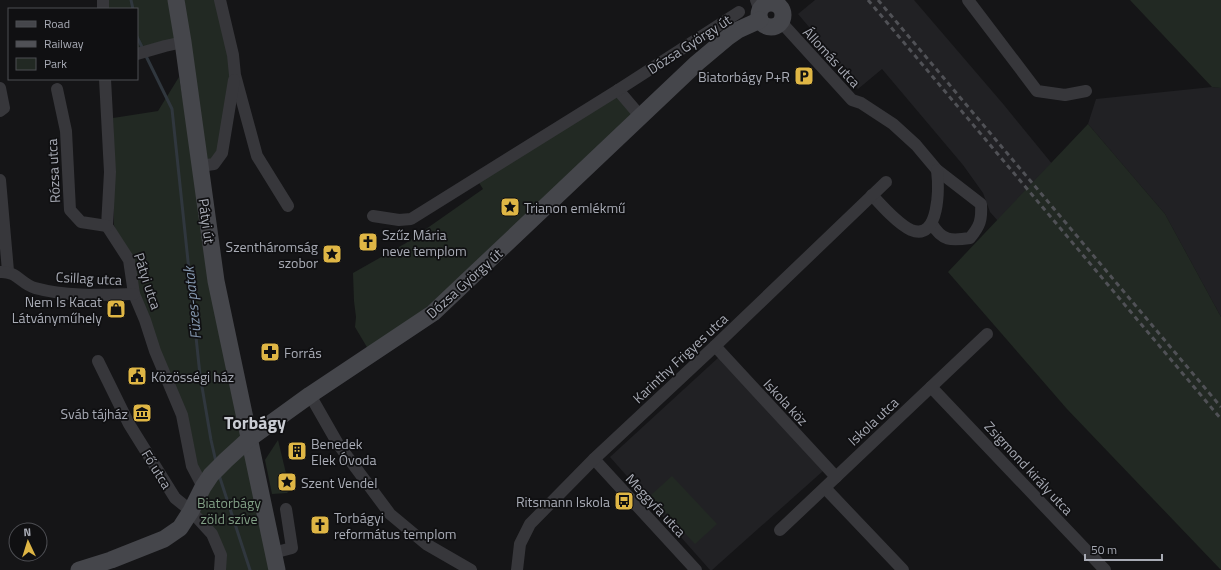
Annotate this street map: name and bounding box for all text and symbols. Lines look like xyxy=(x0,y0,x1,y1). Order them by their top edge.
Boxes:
legend xyxy=(8,8,138,80)
street label: Dózsa György út xyxy=(643,9,735,79)
text: Road xyxy=(44,14,70,33)
street label: Állomás utca xyxy=(798,22,866,92)
text: Railway xyxy=(44,34,84,53)
text: Park xyxy=(44,54,67,73)
parking icon: Biatorbágy P+R xyxy=(793,65,815,87)
place label: Biatorbágy P+R xyxy=(698,66,790,87)
street label: Rózsa utca xyxy=(41,138,65,204)
place icon: Trianon emlékmű xyxy=(499,196,521,218)
street label: Pátyi út xyxy=(193,197,221,245)
place label: Trianon emlékmű xyxy=(524,197,626,218)
place label: Szűz Mária neve templom xyxy=(382,224,467,261)
church icon: Szűz Mária neve templom xyxy=(357,231,379,253)
place label: Szentháromság szobor xyxy=(226,236,318,273)
place icon: Szentháromság szobor xyxy=(321,243,343,265)
street label: Dózsa György út xyxy=(421,243,507,323)
street label: Pátyi utca xyxy=(129,250,167,312)
water label: Füzes-patak xyxy=(177,263,207,340)
street label: Csillag utca xyxy=(55,266,123,290)
place label: Nem Is Kacat Látványműhely xyxy=(12,291,102,328)
shop icon: Nem Is Kacat Látványműhely xyxy=(105,298,127,320)
street label: Karinthy Frigyes utca xyxy=(628,308,732,408)
pharmacy icon: Forrás xyxy=(259,341,281,363)
place label: Forrás xyxy=(284,342,322,363)
public building icon: Közösségi ház xyxy=(126,365,148,387)
place label: Közösségi ház xyxy=(151,366,234,387)
street label: Iskola köz xyxy=(759,374,813,430)
street label: Iskola utca xyxy=(843,392,903,450)
museum icon: Sváb tájház xyxy=(131,402,153,424)
place label: Sváb tájház xyxy=(61,403,128,424)
district label: Torbágy xyxy=(224,409,286,436)
street label: Zsigmond király utca xyxy=(980,416,1078,520)
place label: Benedek Elek Óvoda xyxy=(311,433,377,470)
building icon: Benedek Elek Óvoda xyxy=(286,440,308,462)
street label: Fő utca xyxy=(137,445,177,493)
street label: Meggyfa utca xyxy=(621,469,691,541)
place icon: Szent Vendel xyxy=(276,471,298,493)
place label: Szent Vendel xyxy=(301,472,377,493)
bus stop icon: Ritsmann Iskola xyxy=(613,490,635,512)
place label: Ritsmann Iskola xyxy=(516,491,610,512)
park label: Biatorbágy zöld szíve xyxy=(197,492,261,529)
place label: Torbágyi református templom xyxy=(334,507,457,544)
church icon: Torbágyi református templom xyxy=(309,514,331,536)
north arrow xyxy=(8,522,48,562)
text: N xyxy=(23,524,32,540)
scale bar xyxy=(1085,536,1162,562)
text: 50 m xyxy=(1091,540,1117,559)

